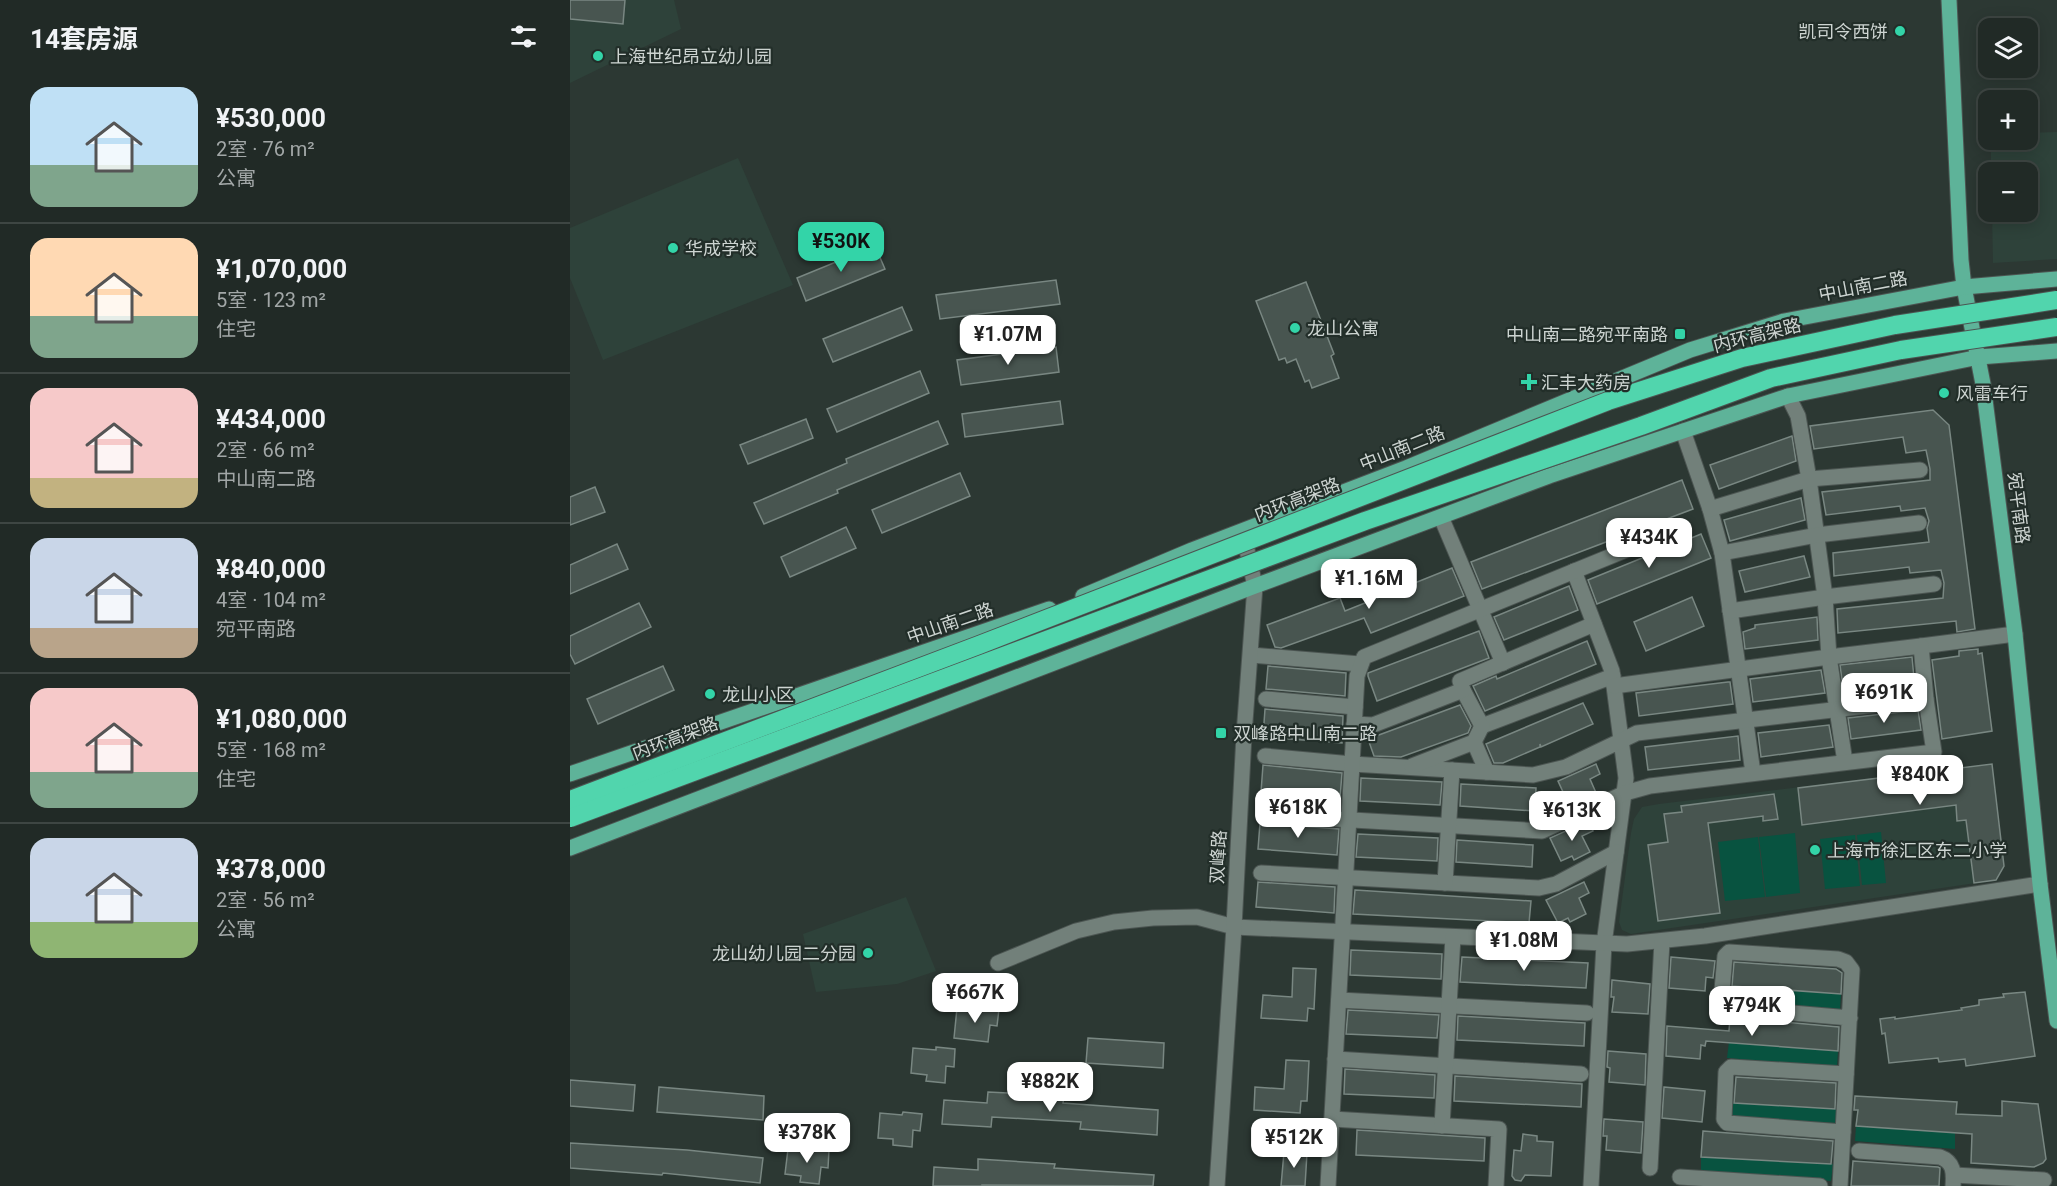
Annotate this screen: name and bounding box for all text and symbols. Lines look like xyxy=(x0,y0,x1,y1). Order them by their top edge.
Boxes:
map controls xyxy=(1978,18,2038,222)
button: layers xyxy=(1978,18,2038,78)
icon: filters xyxy=(507,20,540,53)
place label: 凯司令西饼 xyxy=(1798,21,1888,42)
text: 14套房源 xyxy=(30,24,138,54)
marker: 凯司令西饼 xyxy=(1893,24,1907,38)
place label: 上海世纪昂立幼儿园 xyxy=(610,46,772,67)
marker: 上海世纪昂立幼儿园 xyxy=(591,49,605,63)
button: + xyxy=(1978,90,2038,150)
text: ¥530,000 xyxy=(216,103,326,133)
icon: home xyxy=(78,111,150,183)
text: 2室 · 76 m² xyxy=(216,137,315,161)
button: − xyxy=(1978,162,2038,222)
text: 公寓 xyxy=(216,166,256,190)
pin: ¥530K xyxy=(799,222,883,273)
text: ¥530K xyxy=(812,229,870,253)
place label: 华成学校 xyxy=(685,238,757,259)
marker: 华成学校 xyxy=(666,241,680,255)
text: ¥1,070,000 xyxy=(216,254,347,284)
icon: home xyxy=(78,262,150,334)
street label: 中山南二路 xyxy=(1817,267,1909,305)
text: 5室 · 123 m² xyxy=(216,288,326,312)
street label: 内环高架路 xyxy=(1711,314,1803,356)
pin: ¥1.07M xyxy=(959,315,1057,366)
text: 住宅 xyxy=(216,317,256,341)
place label: 龙山公寓 xyxy=(1307,318,1379,339)
marker: 龙山公寓 xyxy=(1288,321,1302,335)
text: ¥1.07M xyxy=(974,322,1042,346)
place label: 中山南二路宛平南路 xyxy=(1506,324,1668,345)
marker: 中山南二路宛平南路 xyxy=(1673,327,1687,341)
place label: 汇丰大药房 xyxy=(1541,372,1631,393)
marker: 汇丰大药房 xyxy=(1522,375,1536,389)
place label: 风雷车行 xyxy=(1956,383,2028,404)
marker: 风雷车行 xyxy=(1937,386,1951,400)
text: ¥434,000 xyxy=(216,404,326,434)
icon: home xyxy=(78,412,150,484)
street label: 中山南二路 xyxy=(1356,421,1448,475)
text: 2室 · 66 m² xyxy=(216,438,315,462)
text: 中山南二路 xyxy=(216,467,316,491)
street label: 宛平南路 xyxy=(2004,471,2034,545)
street label: 内环高架路 xyxy=(1251,473,1343,525)
pin: ¥434K xyxy=(1607,518,1691,569)
text: ¥434K xyxy=(1620,525,1678,549)
text: ¥840,000 xyxy=(216,554,326,584)
pin: ¥1.16M xyxy=(1320,559,1418,610)
icon: home xyxy=(78,562,150,634)
text: ¥1.16M xyxy=(1335,566,1403,590)
text: 4室 · 104 m² xyxy=(216,588,326,612)
street label: 中山南二路 xyxy=(904,598,996,648)
text: 宛平南路 xyxy=(216,617,296,641)
pin: ¥691K xyxy=(1842,673,1926,724)
text: ¥691K xyxy=(1855,680,1913,704)
place label: 龙山小区 xyxy=(722,684,794,705)
marker: 龙山小区 xyxy=(703,687,717,701)
text: ¥1,080,000 xyxy=(216,704,347,734)
icon: home xyxy=(78,712,150,784)
street label: 内环高架路 xyxy=(629,712,721,764)
place label: 双峰路中山南二路 xyxy=(1233,723,1377,744)
marker: 双峰路中山南二路 xyxy=(1214,726,1228,740)
text: 5室 · 168 m² xyxy=(216,738,326,762)
pin: ¥840K xyxy=(1878,755,1962,806)
text: ¥840K xyxy=(1891,762,1949,786)
text: 住宅 xyxy=(216,767,256,791)
pin: ¥618K xyxy=(1256,788,1340,839)
pin: ¥613K xyxy=(1530,791,1614,842)
text: ¥618K xyxy=(1269,795,1327,819)
text: ¥613K xyxy=(1543,798,1601,822)
street label: 双峰路 xyxy=(1206,829,1230,885)
place label: 上海市徐汇区东二小学 xyxy=(1827,840,2007,861)
marker: 上海市徐汇区东二小学 xyxy=(1808,843,1822,857)
text: ¥378,000 xyxy=(216,854,326,884)
icon: home xyxy=(78,862,150,934)
text: 2室 · 56 m² xyxy=(216,888,315,912)
text: 公寓 xyxy=(216,917,256,941)
pin: ¥1.08M xyxy=(1475,921,1573,972)
text: ¥1.08M xyxy=(1490,928,1558,952)
place label: 龙山幼儿园二分园 xyxy=(712,943,856,964)
marker: 龙山幼儿园二分园 xyxy=(861,946,875,960)
pin: ¥667K xyxy=(933,973,1017,1024)
text: ¥667K xyxy=(946,980,1004,1004)
pin: ¥794K xyxy=(1710,986,1794,1037)
text: ¥794K xyxy=(1723,993,1781,1017)
pin: ¥882K xyxy=(1008,1062,1092,1113)
text: ¥882K xyxy=(1021,1069,1079,1093)
pin: ¥378K xyxy=(765,1113,849,1164)
pin: ¥512K xyxy=(1252,1118,1336,1169)
text: ¥378K xyxy=(778,1120,836,1144)
text: ¥512K xyxy=(1265,1125,1323,1149)

